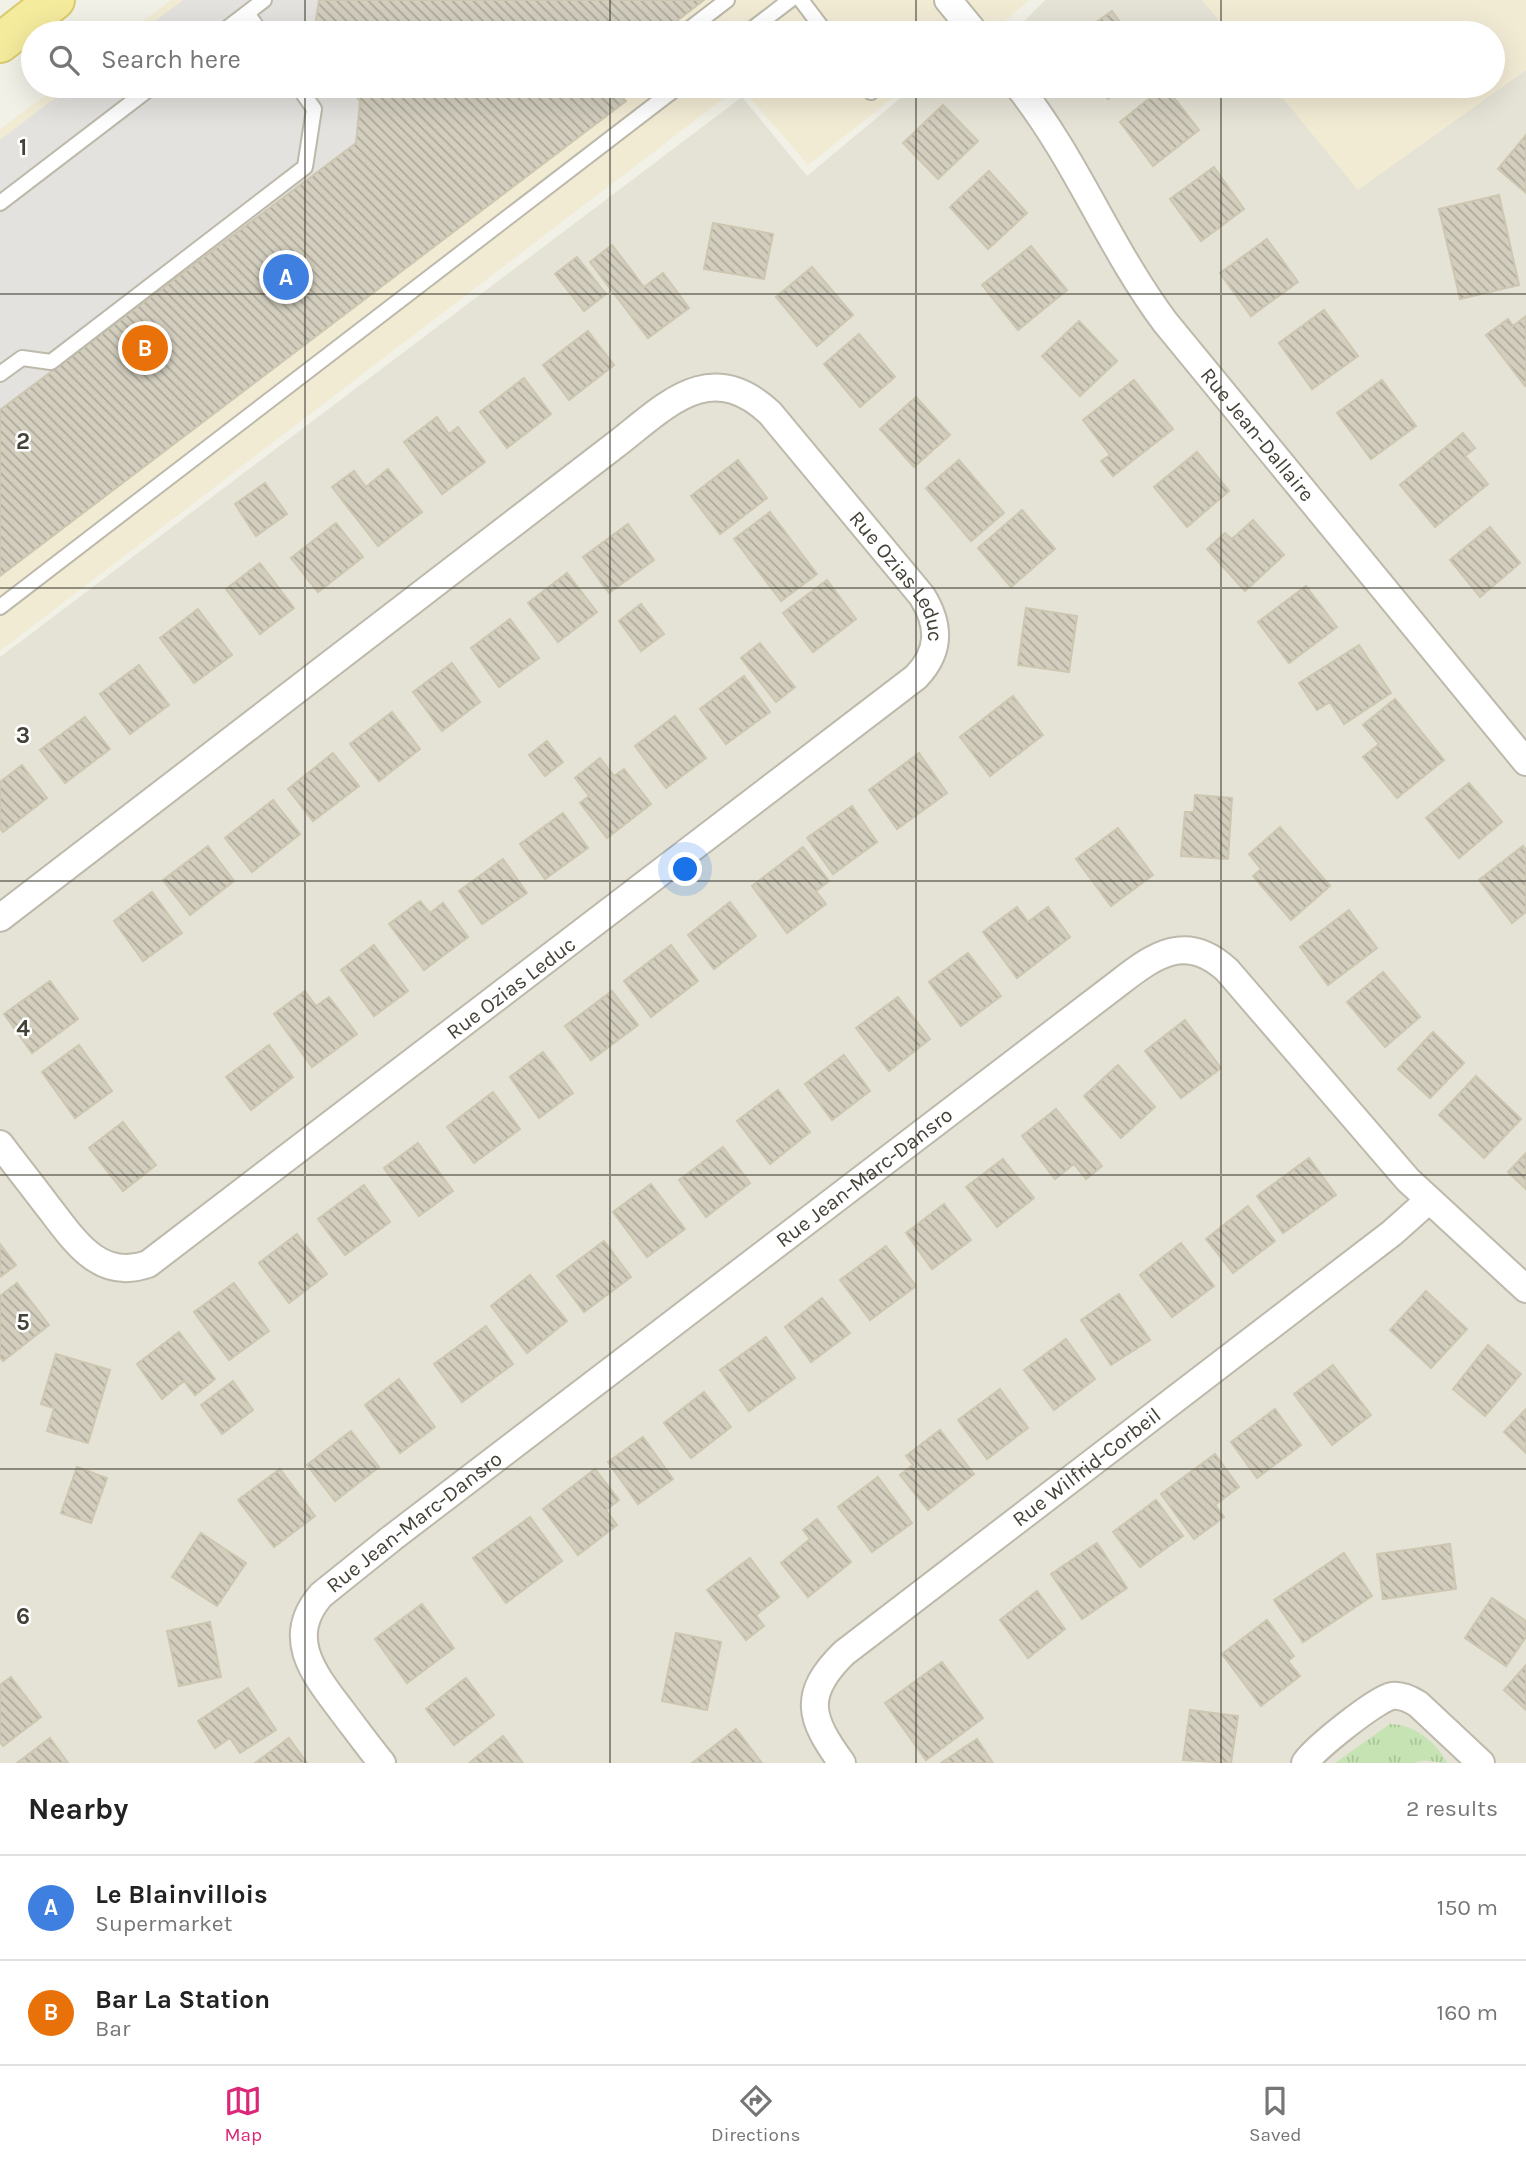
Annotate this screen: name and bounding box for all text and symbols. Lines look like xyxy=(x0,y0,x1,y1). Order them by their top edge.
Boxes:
search box xyxy=(21,21,1505,98)
icon: search xyxy=(45,41,83,79)
text: Search here xyxy=(101,44,241,75)
text: 1 xyxy=(19,134,27,161)
pin: A xyxy=(263,251,309,303)
pin: B xyxy=(122,322,168,374)
street label: Rue Jean-Dallaire xyxy=(1196,363,1319,506)
text: 2 xyxy=(16,428,30,455)
street label: Rue Ozias Leduc xyxy=(844,506,947,642)
text: 3 xyxy=(16,722,30,749)
your location xyxy=(668,852,702,886)
street label: Rue Ozias Leduc xyxy=(442,932,580,1044)
text: 4 xyxy=(16,1015,30,1042)
street label: Rue Jean-Marc-Dansro xyxy=(771,1102,957,1252)
text: 5 xyxy=(16,1309,30,1336)
street label: Rue Wilfrid-Corbeil xyxy=(1008,1403,1166,1531)
street label: Rue Jean-Marc-Dansro xyxy=(322,1446,507,1598)
text: 6 xyxy=(16,1603,30,1630)
text: Nearby xyxy=(28,1791,128,1827)
text: 2 results xyxy=(1406,1795,1498,1822)
text: Le Blainvillois xyxy=(95,1879,268,1910)
text: A xyxy=(44,1894,58,1921)
text: 150 m xyxy=(1437,1894,1498,1921)
text: Supermarket xyxy=(95,1910,232,1937)
text: Bar La Station xyxy=(95,1984,270,2015)
text: B xyxy=(44,1999,58,2026)
text: 160 m xyxy=(1437,1999,1498,2026)
text: Bar xyxy=(95,2015,130,2042)
tab: Map xyxy=(224,2082,262,2146)
tab: Directions xyxy=(711,2082,800,2146)
tab: Saved xyxy=(1249,2082,1302,2146)

